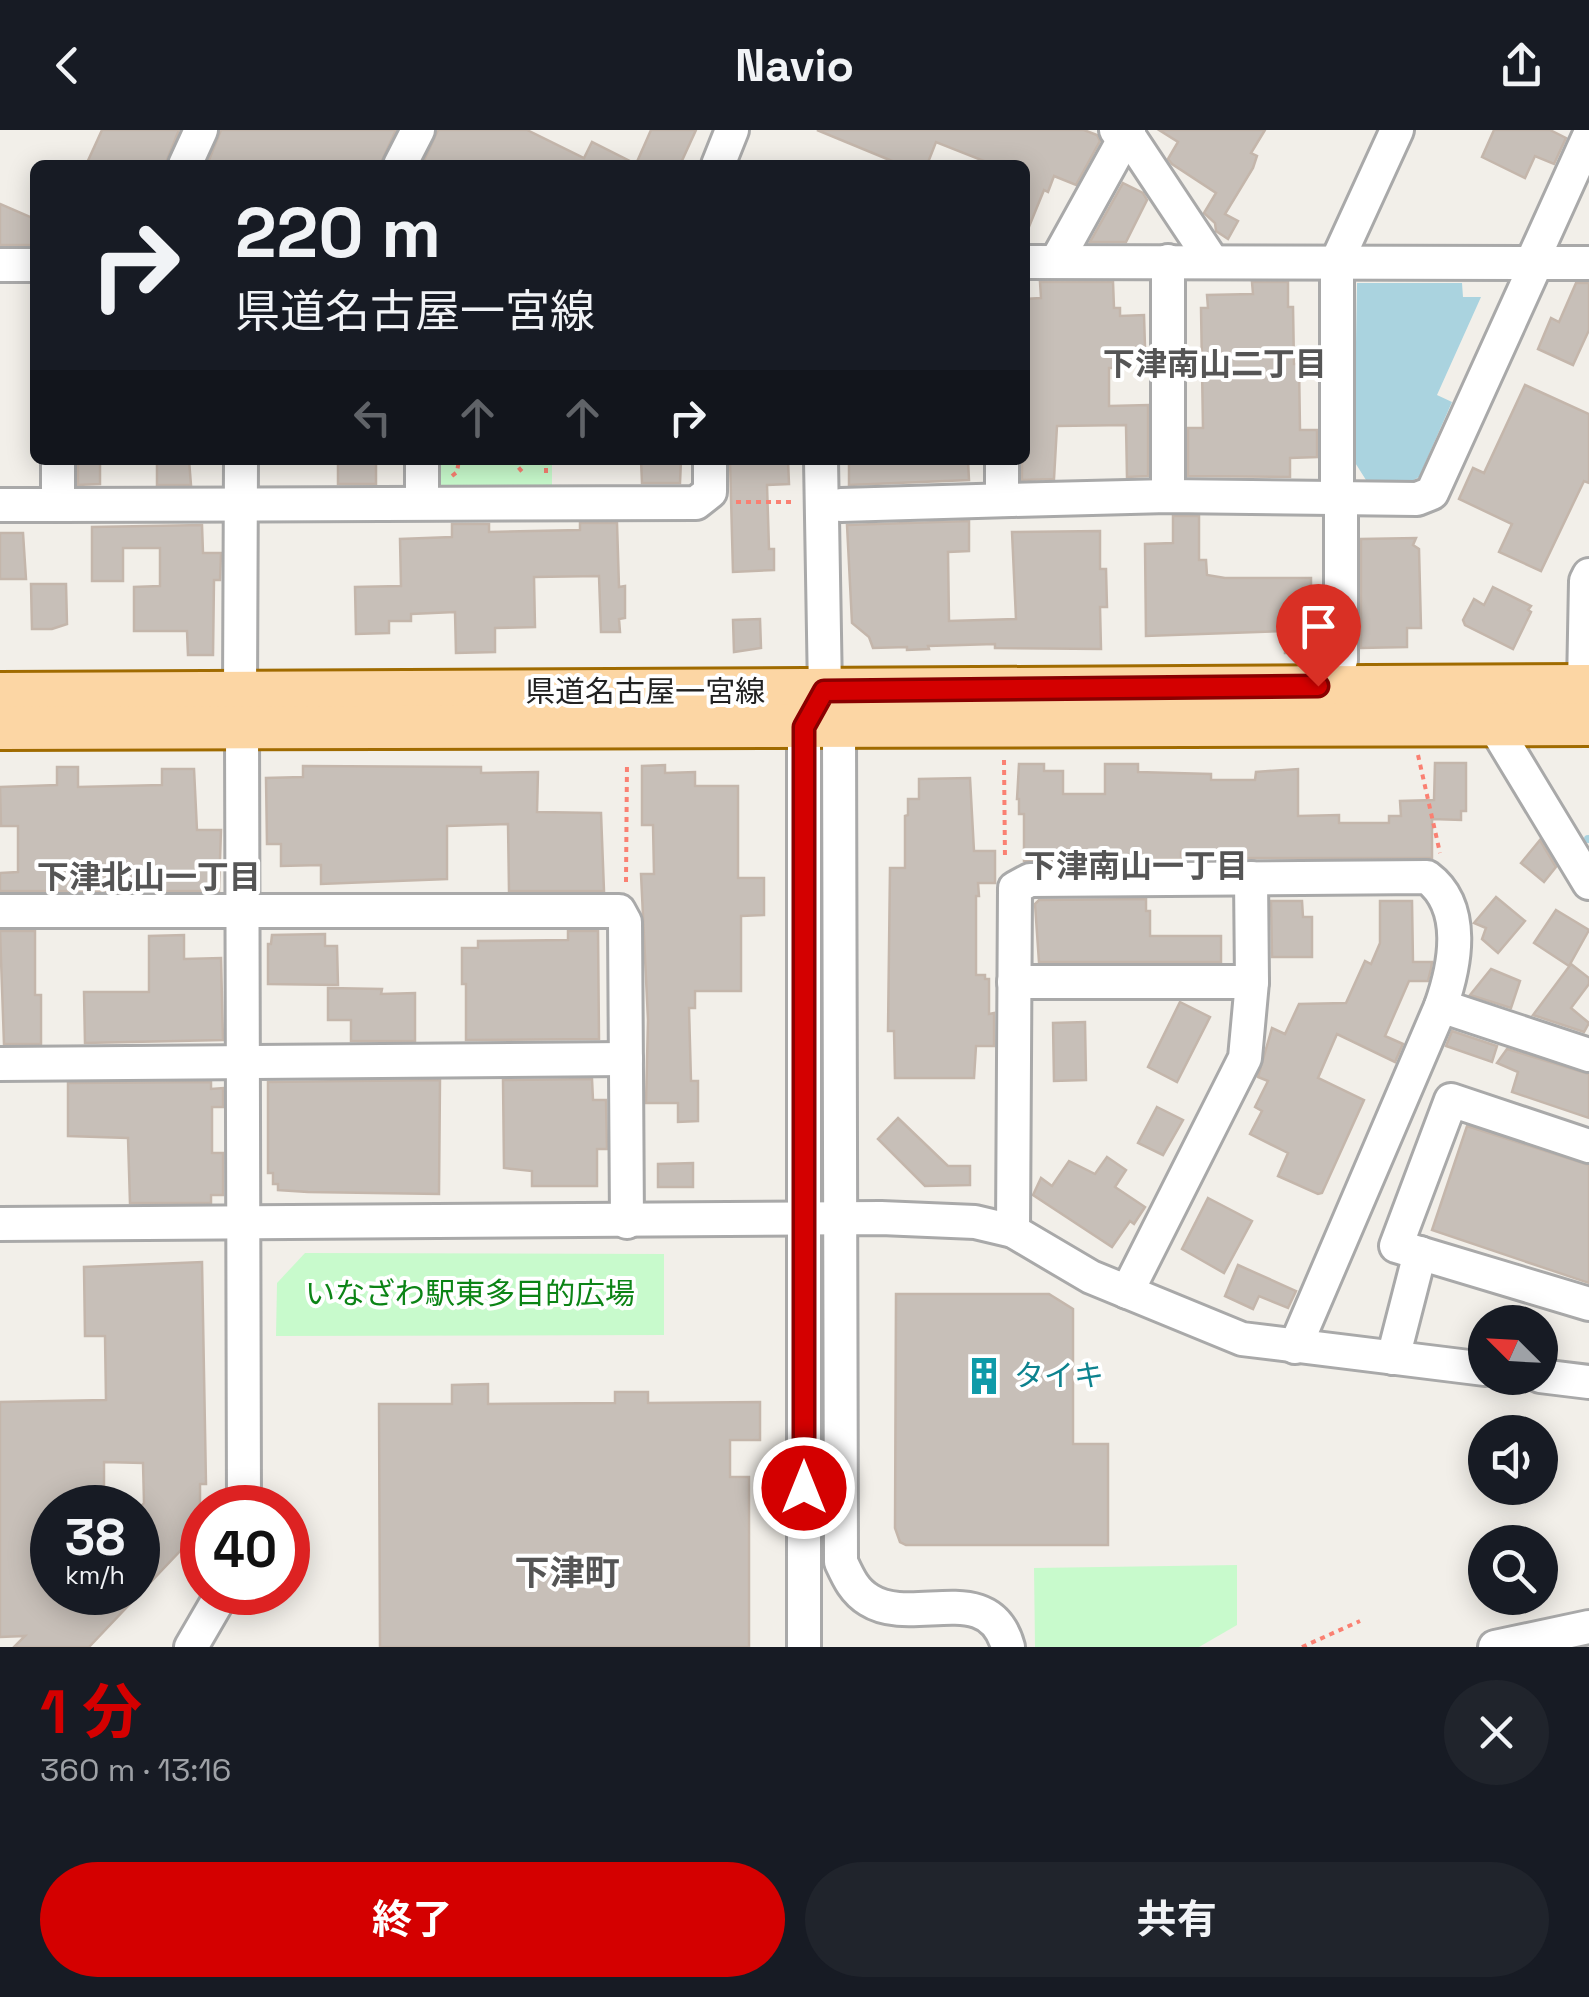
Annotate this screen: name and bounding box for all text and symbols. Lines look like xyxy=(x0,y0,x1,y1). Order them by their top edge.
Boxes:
text: Navio xyxy=(735,37,854,94)
icon: back xyxy=(40,38,95,93)
icon: share xyxy=(1494,38,1549,93)
text: 220 m xyxy=(235,188,441,277)
icon: right xyxy=(70,200,200,330)
text: 県道名古屋一宮線 xyxy=(235,283,595,340)
district label: 下津南山二丁目 xyxy=(1103,344,1327,384)
icon: left xyxy=(345,390,400,445)
icon: ahead xyxy=(450,390,505,445)
icon: ahead xyxy=(555,390,610,445)
icon: right xyxy=(660,390,715,445)
pin xyxy=(1276,584,1361,687)
icon: arrive xyxy=(1291,599,1346,654)
street label: 県道名古屋一宮線 xyxy=(525,672,765,711)
district label: 下津南山一丁目 xyxy=(1024,846,1248,886)
district label: 下津北山一丁目 xyxy=(37,857,261,897)
park label: いなざわ駅東多目的広場 xyxy=(305,1274,635,1313)
north arrow xyxy=(1468,1305,1558,1395)
map controls xyxy=(1468,1305,1558,1615)
building icon: タイキ xyxy=(963,1355,1005,1397)
place label: タイキ xyxy=(1014,1356,1104,1395)
button: sound xyxy=(1468,1415,1558,1505)
position arrow xyxy=(752,1436,856,1540)
speed limit sign: 40 xyxy=(180,1485,310,1615)
text: 38 xyxy=(65,1506,125,1570)
button: search xyxy=(1468,1525,1558,1615)
district label: 下津町 xyxy=(514,1551,620,1595)
text: km/h xyxy=(65,1559,125,1591)
text: 1 分 xyxy=(40,1674,142,1751)
button: close xyxy=(1444,1680,1549,1785)
text: 360 m · 13:16 xyxy=(40,1750,231,1790)
button: 終了 xyxy=(40,1862,785,1977)
button: 共有 xyxy=(805,1862,1549,1977)

